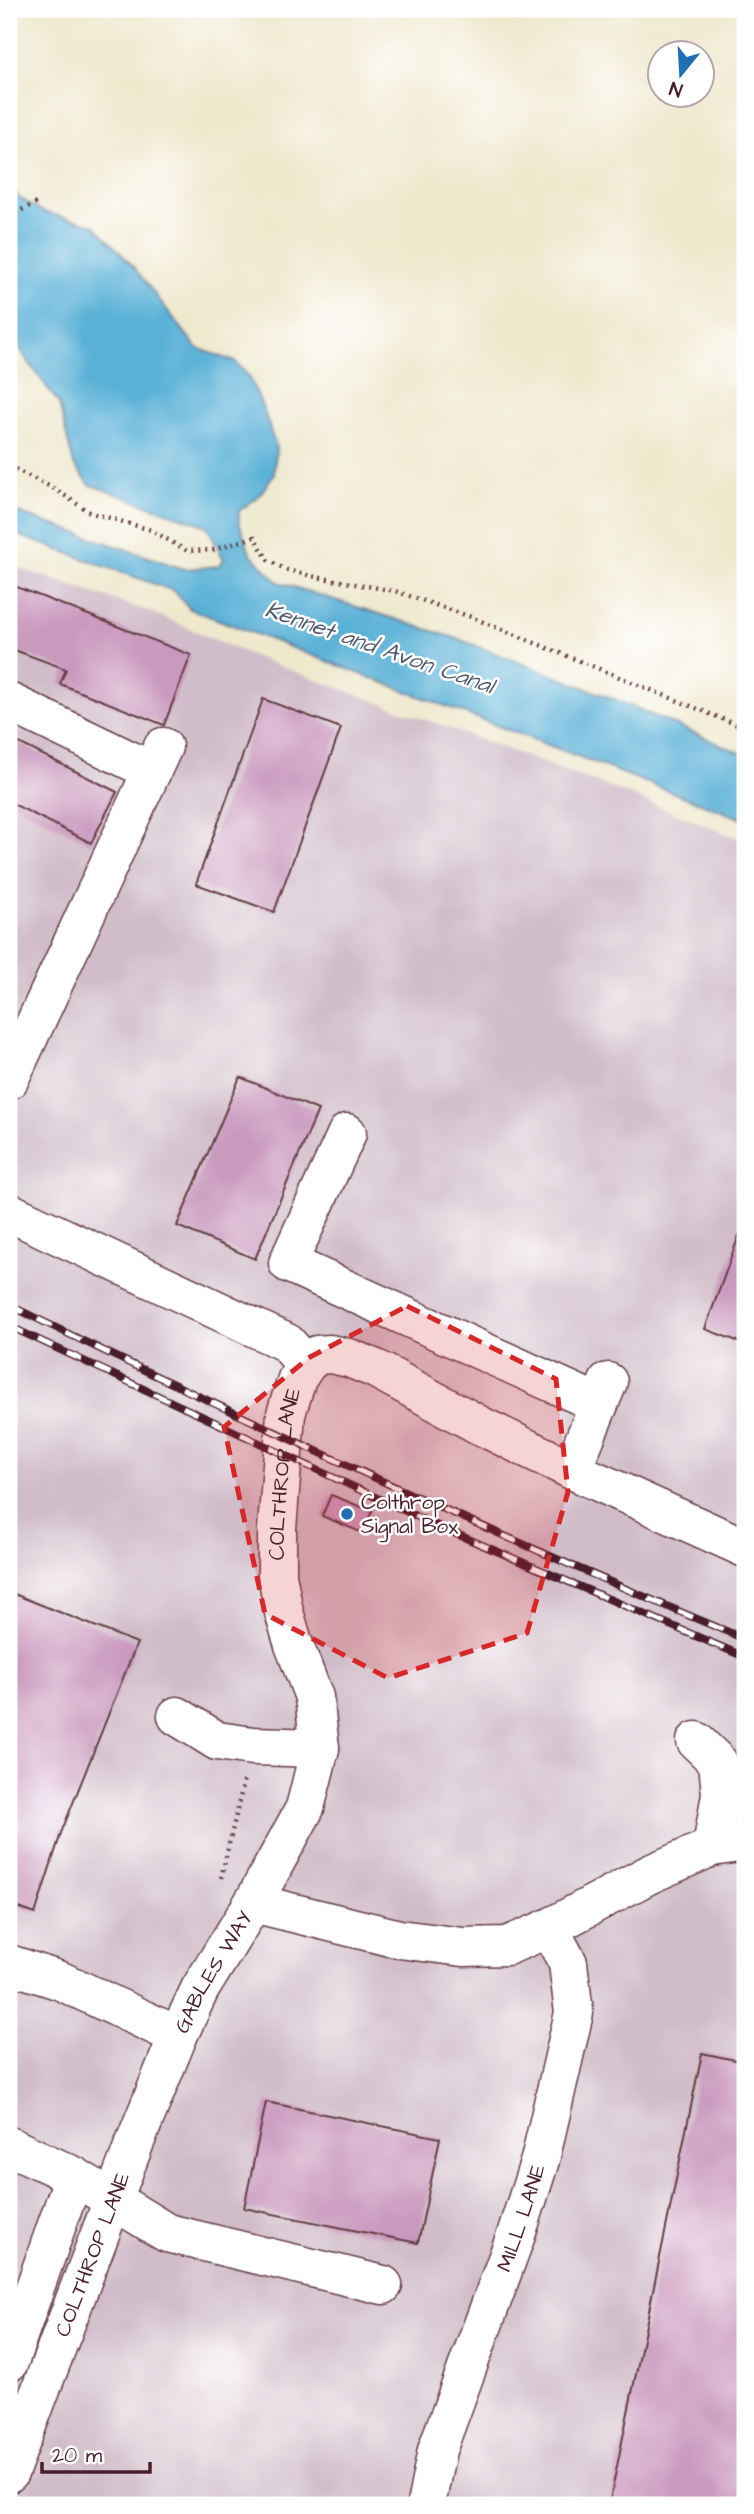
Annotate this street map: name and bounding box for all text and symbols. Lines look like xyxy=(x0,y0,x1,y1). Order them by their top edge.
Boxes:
north arrow xyxy=(646,38,716,108)
text: N xyxy=(666,74,686,103)
water label: Kennet and Avon Canal xyxy=(261,594,501,703)
street label: COLTHROP LANE xyxy=(263,1383,309,1560)
place label: Colthrop Signal Box xyxy=(361,1488,458,1543)
marker: Colthrop Signal Box xyxy=(339,1506,355,1522)
street label: GABLES WAY xyxy=(167,1906,260,2038)
street label: MILL LANE xyxy=(490,2160,553,2276)
street label: COLTHROP LANE xyxy=(48,2168,137,2341)
scale bar xyxy=(42,2430,150,2474)
text: 20 m xyxy=(52,2441,103,2470)

